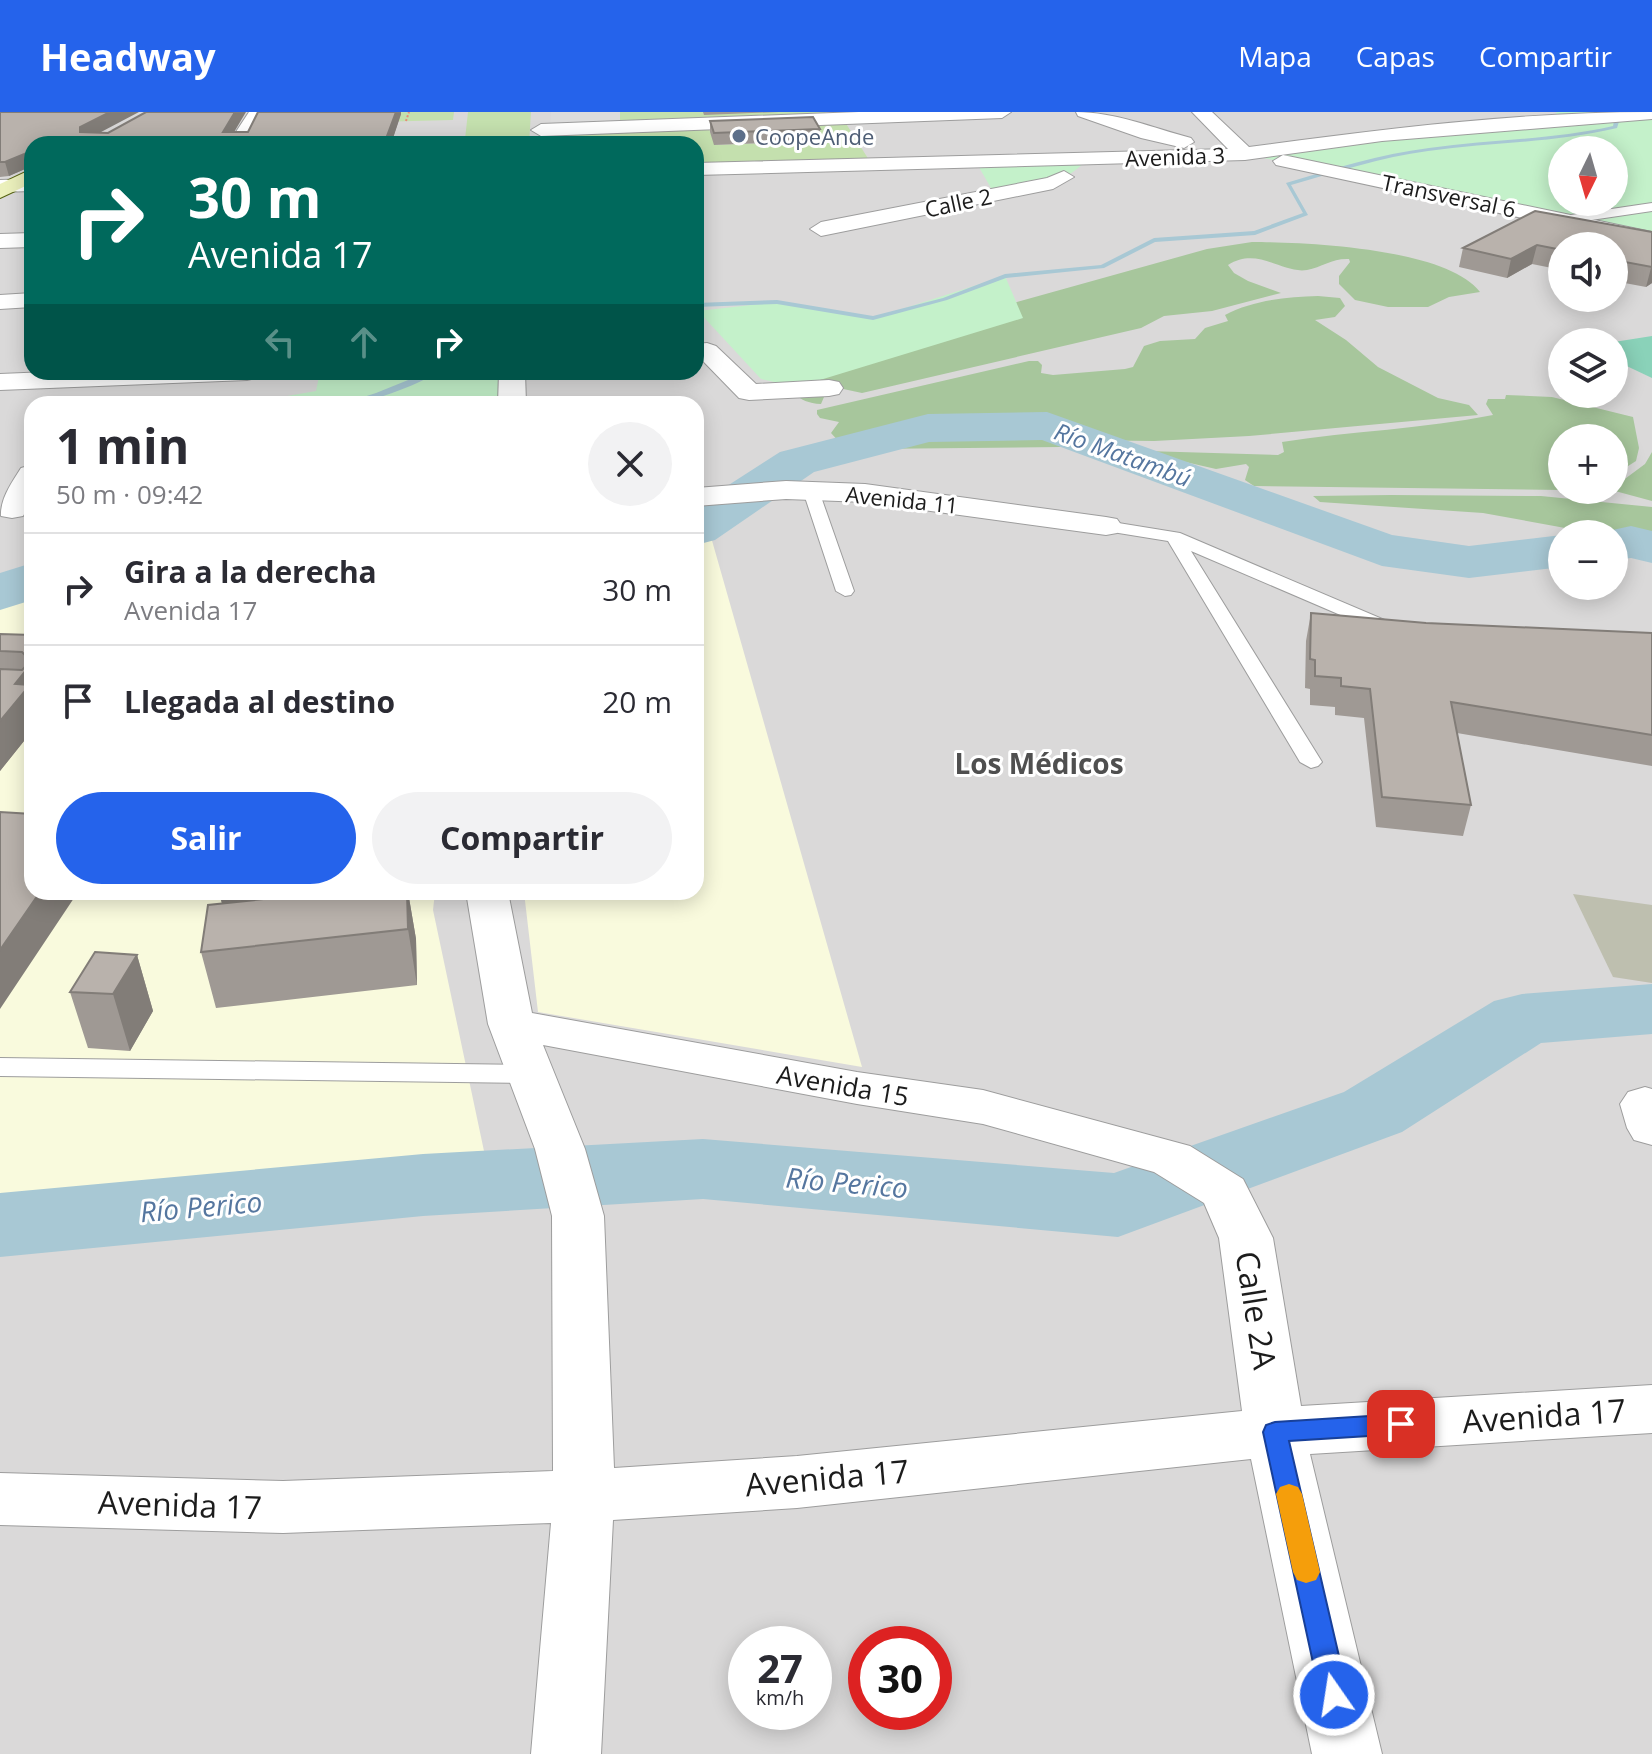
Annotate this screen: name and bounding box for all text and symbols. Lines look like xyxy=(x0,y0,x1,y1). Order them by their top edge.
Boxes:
text: Headway xyxy=(40,30,216,82)
text: Mapa xyxy=(1238,37,1312,75)
text: Capas xyxy=(1356,37,1435,75)
text: Compartir xyxy=(1479,37,1612,75)
place label: CoopeAnde xyxy=(755,121,874,151)
marker: CoopeAnde xyxy=(730,127,748,145)
north arrow xyxy=(1548,136,1628,216)
map controls xyxy=(1548,136,1628,600)
street label: Avenida 3 xyxy=(1124,139,1226,173)
text: 30 m xyxy=(188,158,322,234)
street label: Transversal 6 xyxy=(1379,166,1519,224)
icon: right xyxy=(56,168,160,272)
street label: Calle 2 xyxy=(922,180,994,224)
text: Avenida 17 xyxy=(188,230,373,279)
button: sound xyxy=(1548,232,1628,312)
icon: left xyxy=(258,320,302,364)
icon: ahead xyxy=(342,320,386,364)
icon: right xyxy=(426,320,470,364)
button: layers xyxy=(1548,328,1628,408)
text: 1 min xyxy=(56,413,189,478)
water label: Río Matambú xyxy=(1050,414,1196,494)
button: close xyxy=(588,422,672,506)
button: + xyxy=(1548,424,1628,504)
text: 50 m · 09:42 xyxy=(56,476,203,512)
street label: Avenida 11 xyxy=(844,478,960,520)
button: − xyxy=(1548,520,1628,600)
text: Gira a la derecha xyxy=(124,551,377,592)
icon: right xyxy=(56,567,100,611)
text: 30 m xyxy=(602,569,672,610)
text: Avenida 17 xyxy=(124,592,257,628)
icon: arrive xyxy=(56,679,100,723)
text: Llegada al destino xyxy=(124,681,395,722)
text: 20 m xyxy=(602,681,672,722)
district label: Los Médicos xyxy=(954,744,1124,782)
button: Salir xyxy=(56,792,356,884)
button: Compartir xyxy=(372,792,672,884)
street label: Avenida 15 xyxy=(774,1056,912,1114)
water label: Río Perico xyxy=(784,1158,910,1206)
water label: Río Perico xyxy=(138,1182,264,1230)
street label: Calle 2A xyxy=(1226,1248,1288,1373)
street label: Avenida 17 xyxy=(1461,1388,1627,1442)
pin xyxy=(1367,1390,1435,1458)
icon: arrive xyxy=(1379,1402,1423,1446)
street label: Avenida 17 xyxy=(743,1448,911,1506)
street label: Avenida 17 xyxy=(97,1480,263,1528)
speed limit sign: 30 xyxy=(848,1626,952,1730)
text: 27 xyxy=(757,1640,803,1695)
position arrow xyxy=(1292,1653,1376,1737)
text: km/h xyxy=(756,1684,804,1711)

